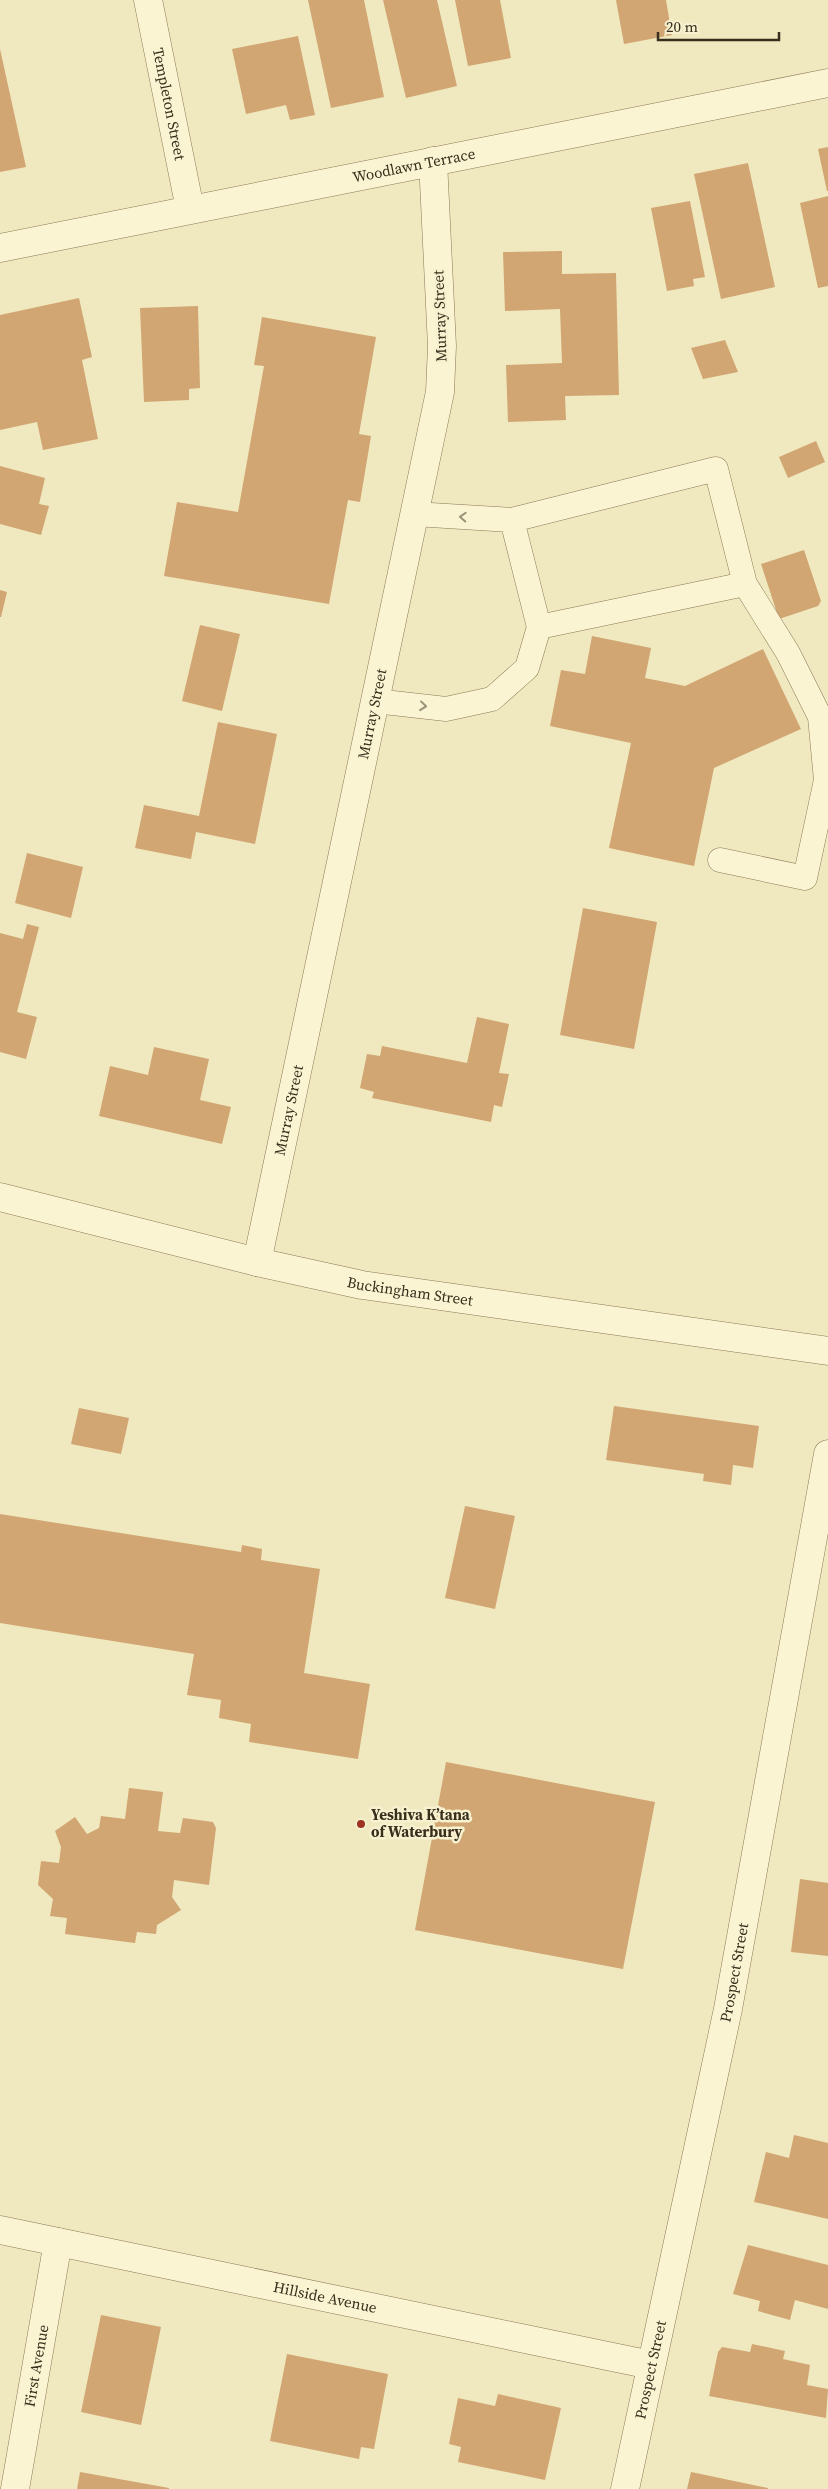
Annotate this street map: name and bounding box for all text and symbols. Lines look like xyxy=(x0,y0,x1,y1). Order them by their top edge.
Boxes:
scale bar xyxy=(658,10,779,42)
text: 20 m xyxy=(666,16,698,37)
street label: Templeton Street xyxy=(148,46,191,162)
street label: Woodlawn Terrace xyxy=(351,142,477,188)
street label: Murray Street xyxy=(427,270,452,362)
one-way arrow xyxy=(459,511,467,522)
street label: Murray Street xyxy=(352,667,392,761)
one-way arrow xyxy=(419,700,427,711)
street label: Murray Street xyxy=(269,1063,308,1157)
street label: Buckingham Street xyxy=(345,1271,474,1311)
place label: Yeshiva K’tana of Waterbury xyxy=(371,1804,471,1842)
marker: Yeshiva K’tana of Waterbury xyxy=(355,1818,367,1830)
street label: Prospect Street xyxy=(714,1921,753,2024)
street label: Hillside Avenue xyxy=(272,2276,379,2318)
street label: Prospect Street xyxy=(629,2318,671,2421)
street label: First Avenue xyxy=(18,2323,54,2409)

